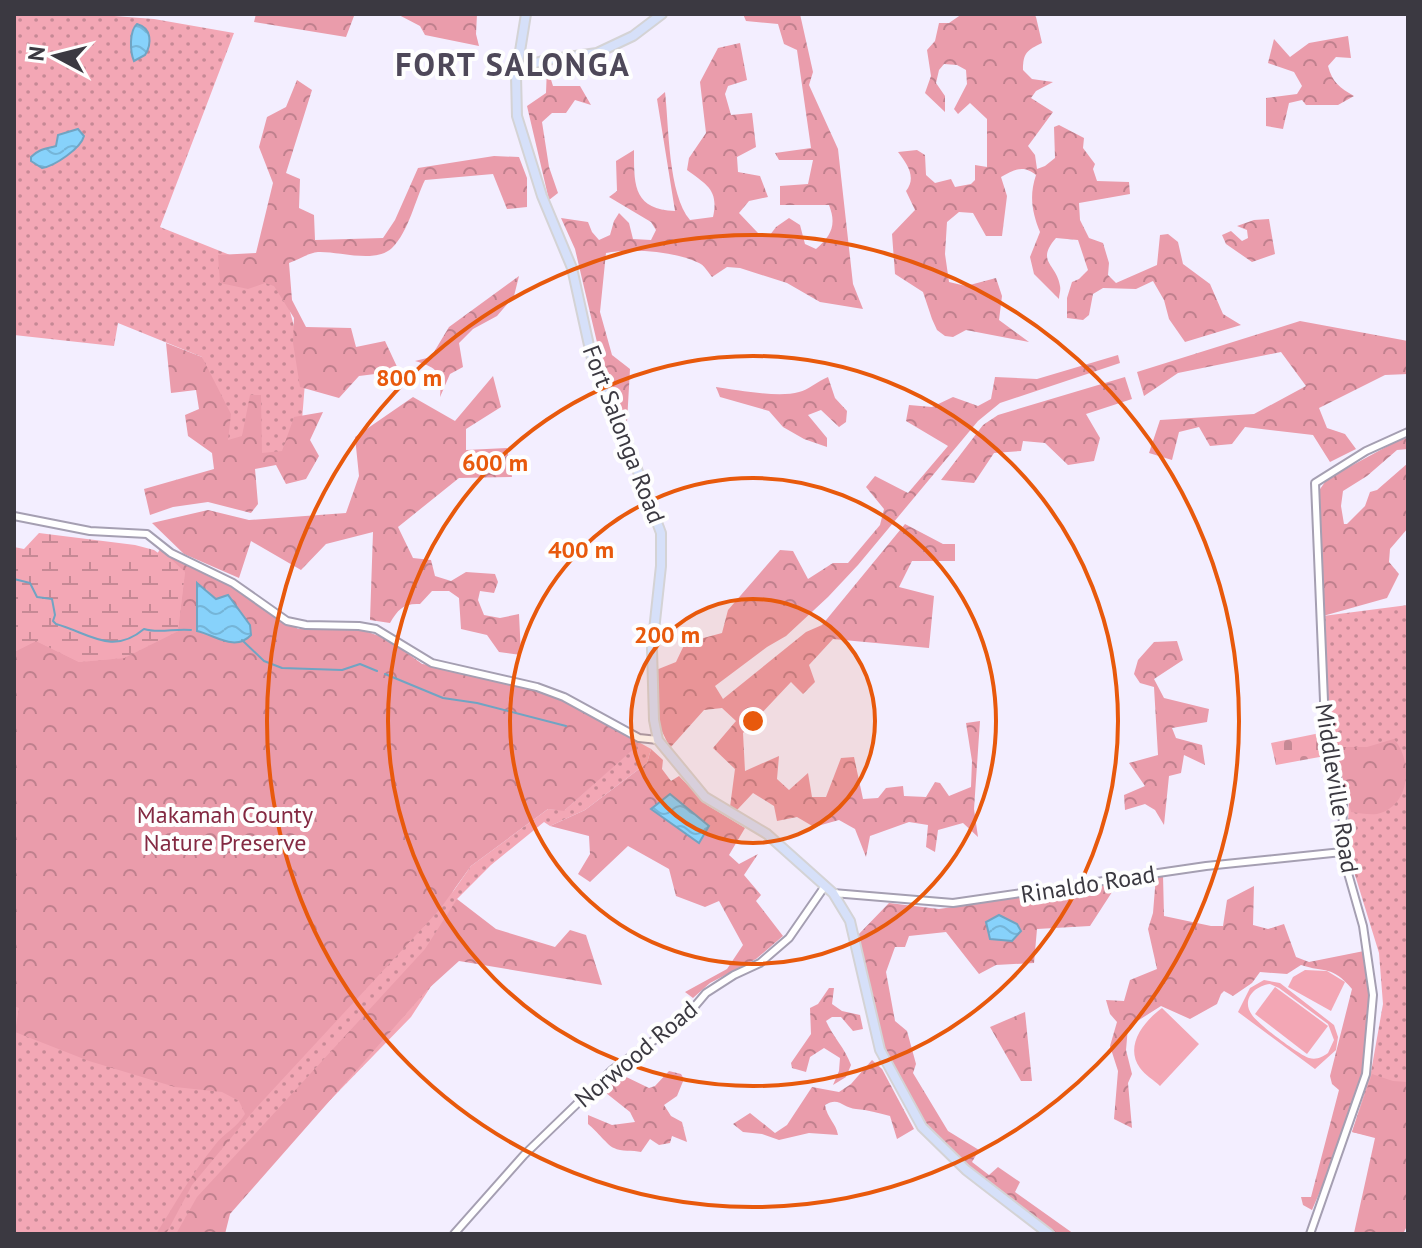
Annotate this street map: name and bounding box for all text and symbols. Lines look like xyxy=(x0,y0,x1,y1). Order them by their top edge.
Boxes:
north arrow xyxy=(16,16,96,96)
district label: FORT SALONGA xyxy=(395,43,631,85)
text: N xyxy=(21,45,51,62)
street label: Fort Salonga Road xyxy=(576,341,672,527)
text: 800 m xyxy=(376,362,442,393)
text: 600 m xyxy=(462,447,528,478)
text: 400 m xyxy=(548,534,614,565)
text: 200 m xyxy=(634,619,700,650)
street label: Middleville Road xyxy=(1308,701,1366,875)
centre of rings xyxy=(739,707,767,735)
park label: Makamah County Nature Preserve xyxy=(137,799,313,858)
street label: Rinaldo Road xyxy=(1019,858,1157,910)
street label: Norwood Road xyxy=(568,994,704,1114)

